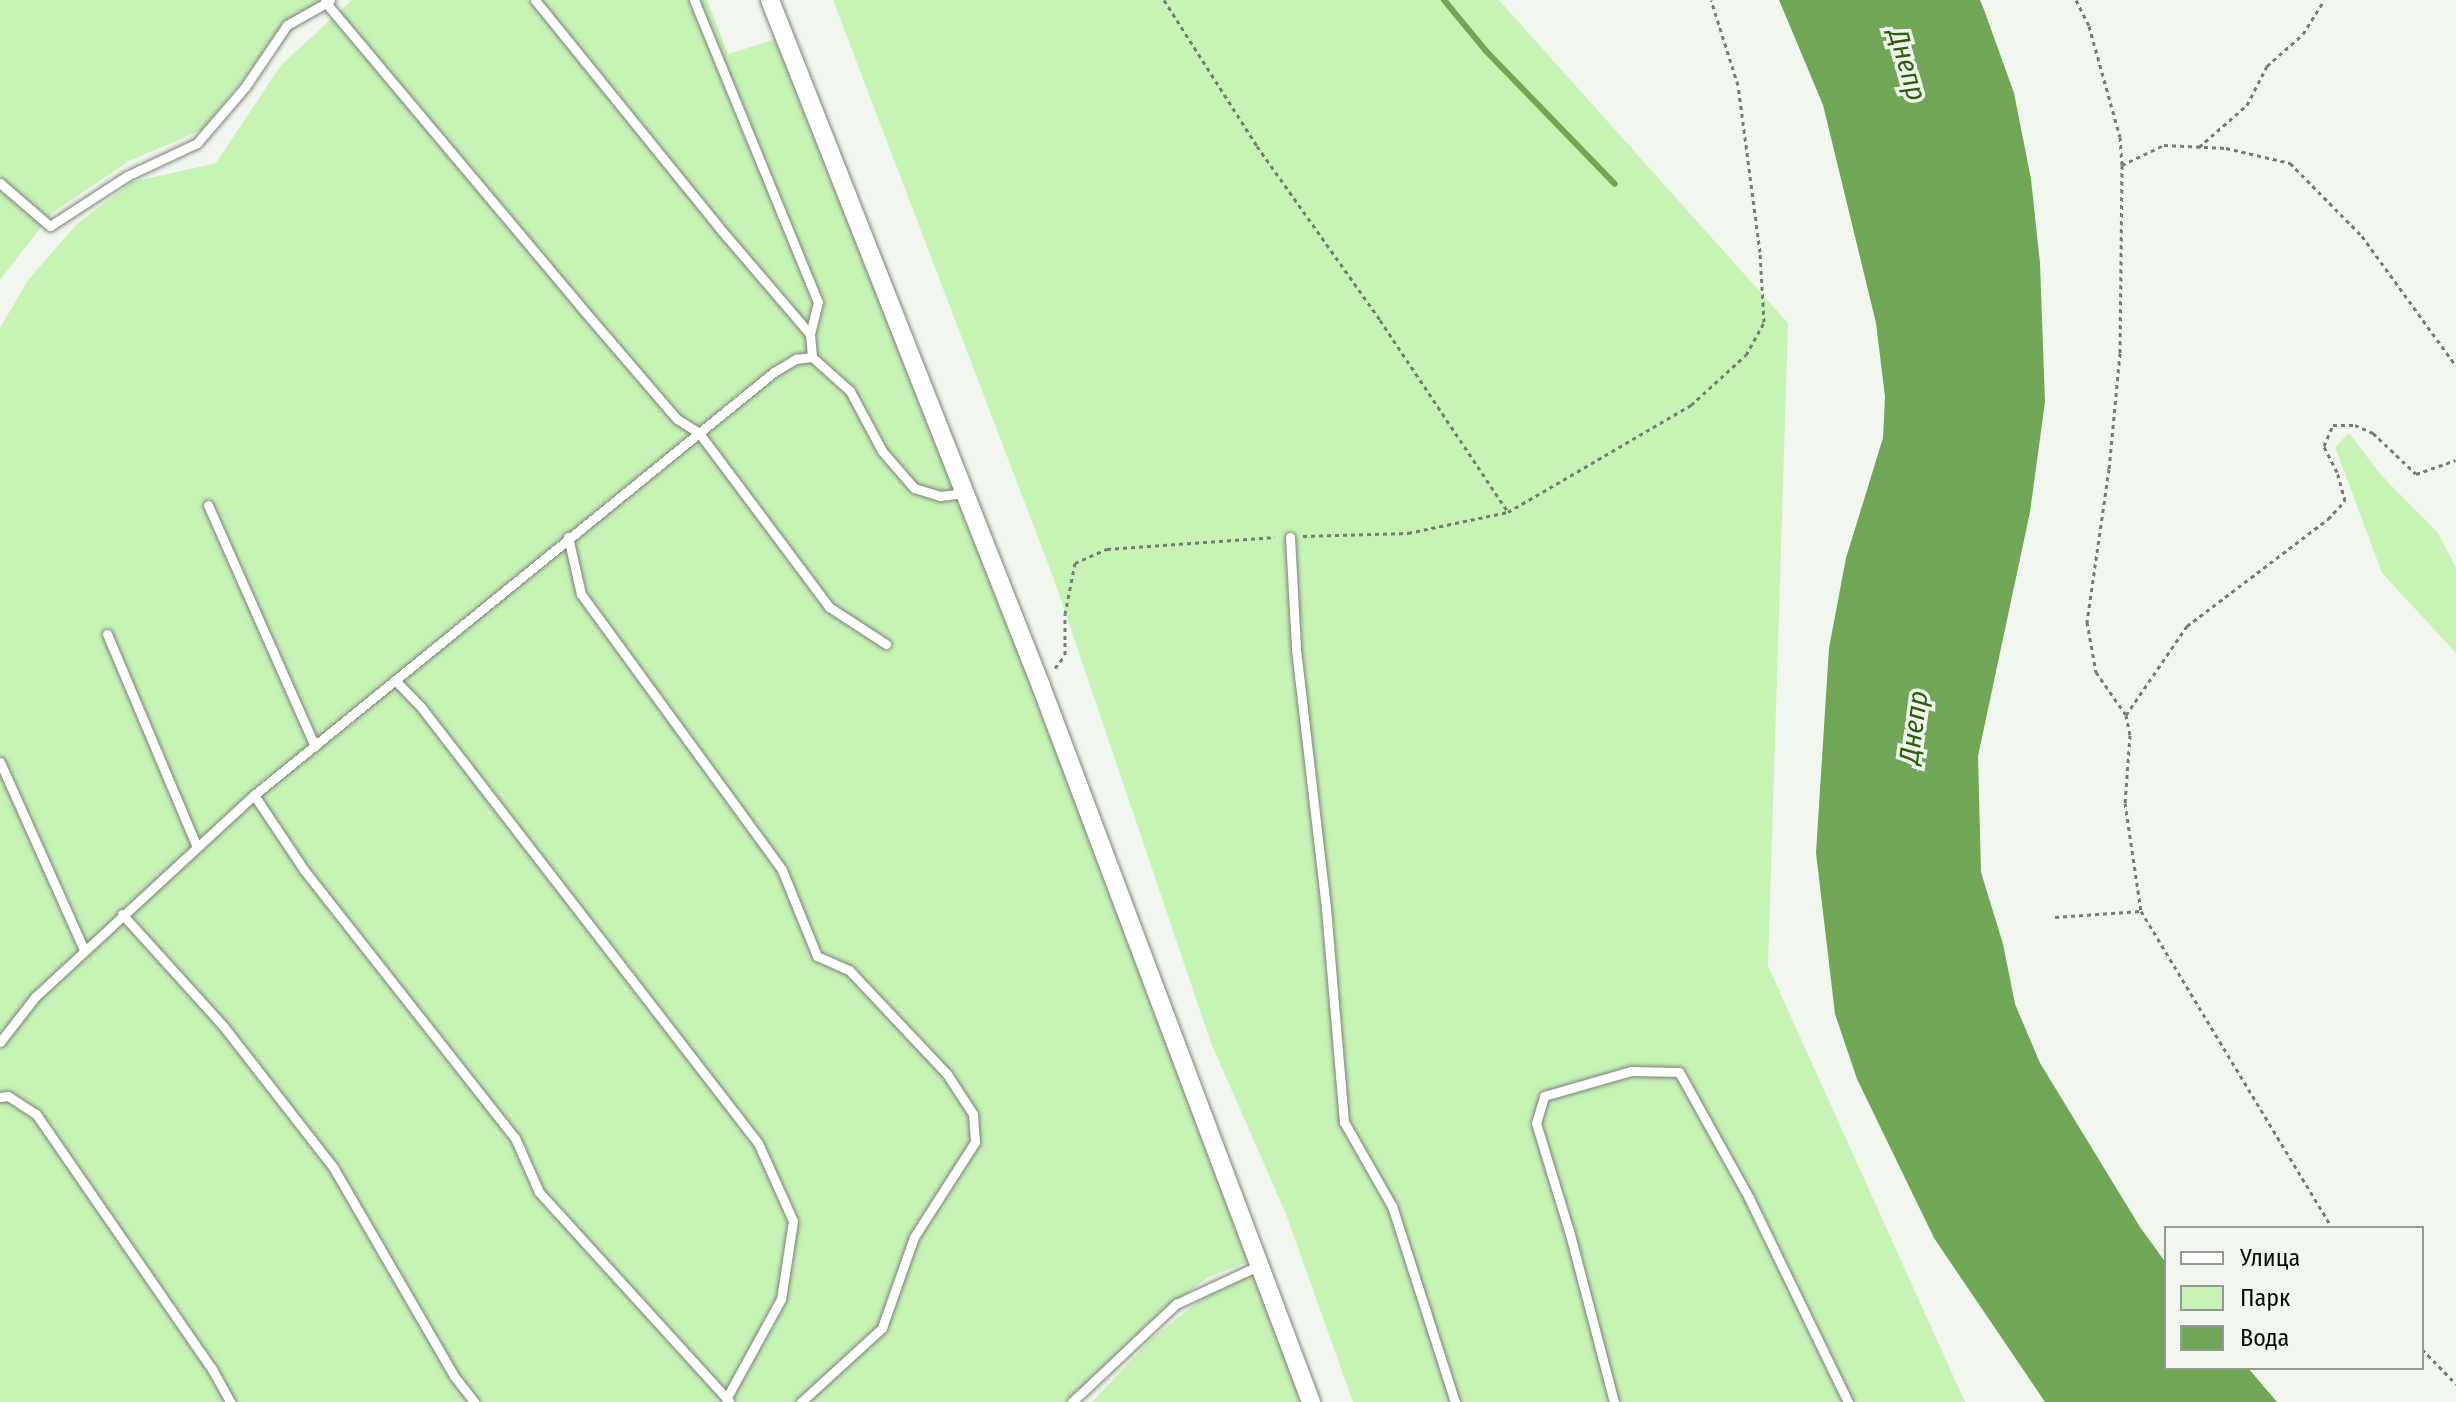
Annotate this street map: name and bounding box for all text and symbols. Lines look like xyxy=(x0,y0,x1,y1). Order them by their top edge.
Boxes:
water label: Днепр xyxy=(1881,25,1933,105)
water label: Днепр xyxy=(1892,689,1936,765)
legend xyxy=(2164,1226,2424,1370)
text: Улица xyxy=(2240,1244,2300,1272)
text: Парк xyxy=(2240,1284,2290,1312)
text: Вода xyxy=(2240,1324,2289,1352)

